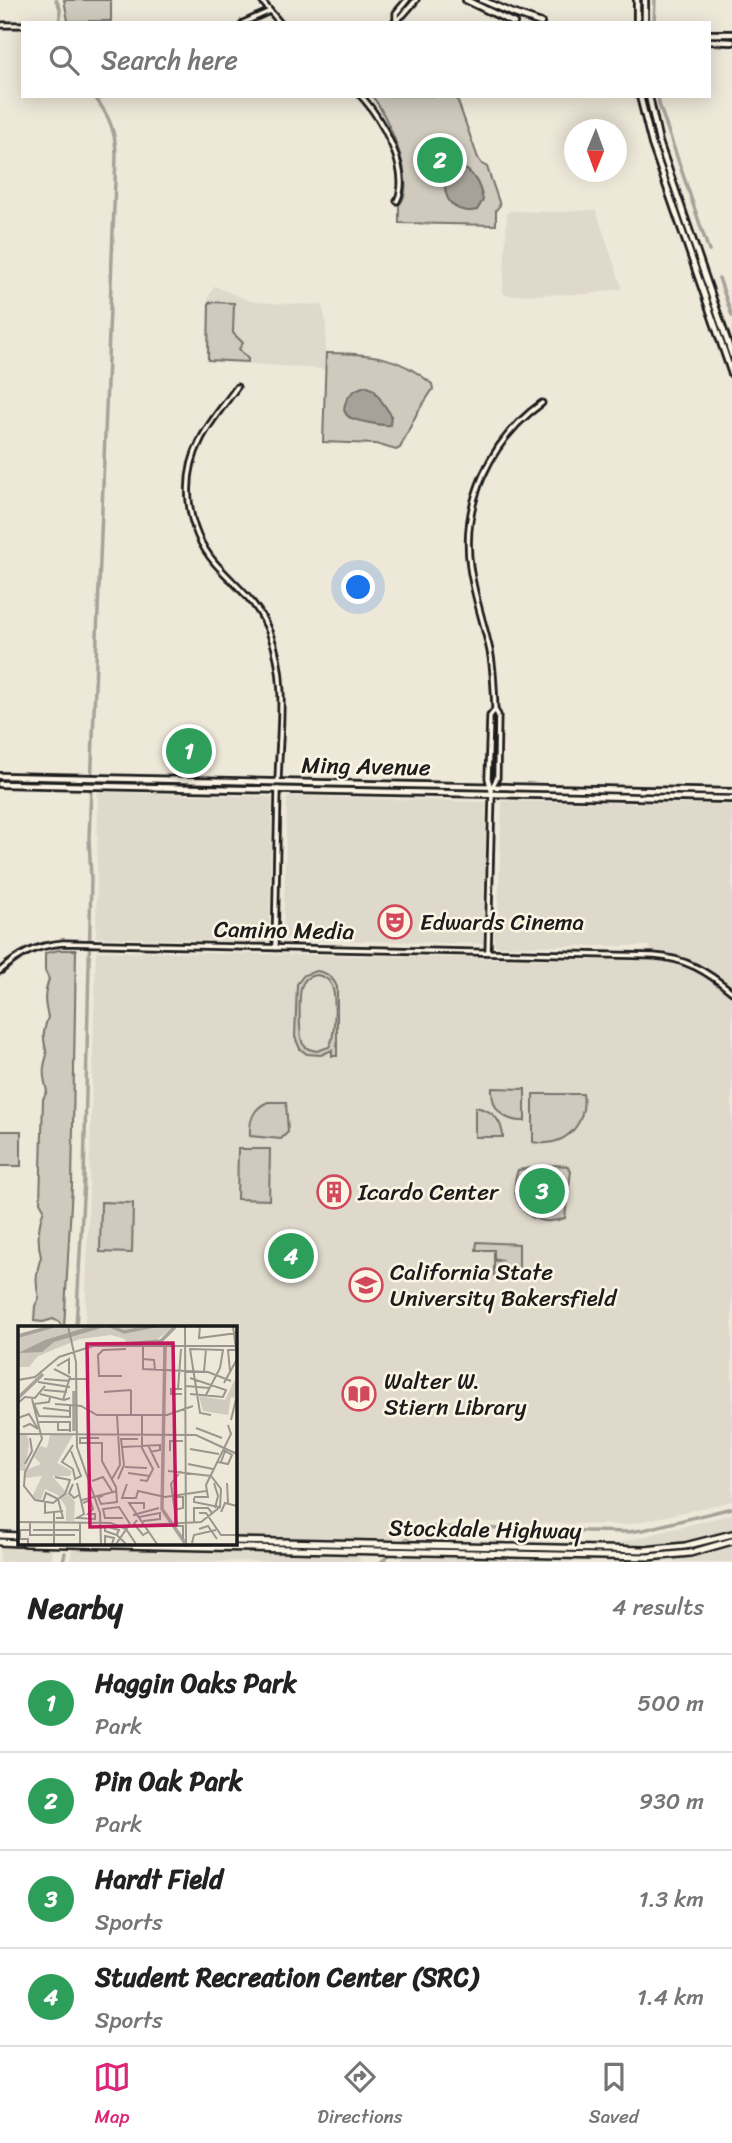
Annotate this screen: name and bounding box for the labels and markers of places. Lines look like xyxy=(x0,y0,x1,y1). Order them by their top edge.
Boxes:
pin: 2 xyxy=(417,134,463,186)
pin: 1 xyxy=(166,725,212,777)
place label: Edwards Cinema xyxy=(420,902,584,943)
theatre icon: Edwards Cinema xyxy=(376,903,414,941)
pin: 3 xyxy=(519,1165,565,1217)
place label: Icardo Center xyxy=(357,1172,500,1213)
building icon: Icardo Center xyxy=(315,1173,353,1211)
pin: 4 xyxy=(268,1230,314,1282)
place label: California State University Bakersfield xyxy=(390,1252,618,1319)
school or university icon: California State University Bakersfield xyxy=(347,1266,385,1304)
place label: Walter W. Stiern Library xyxy=(384,1361,527,1428)
library icon: Walter W. Stiern Library xyxy=(340,1375,378,1413)

